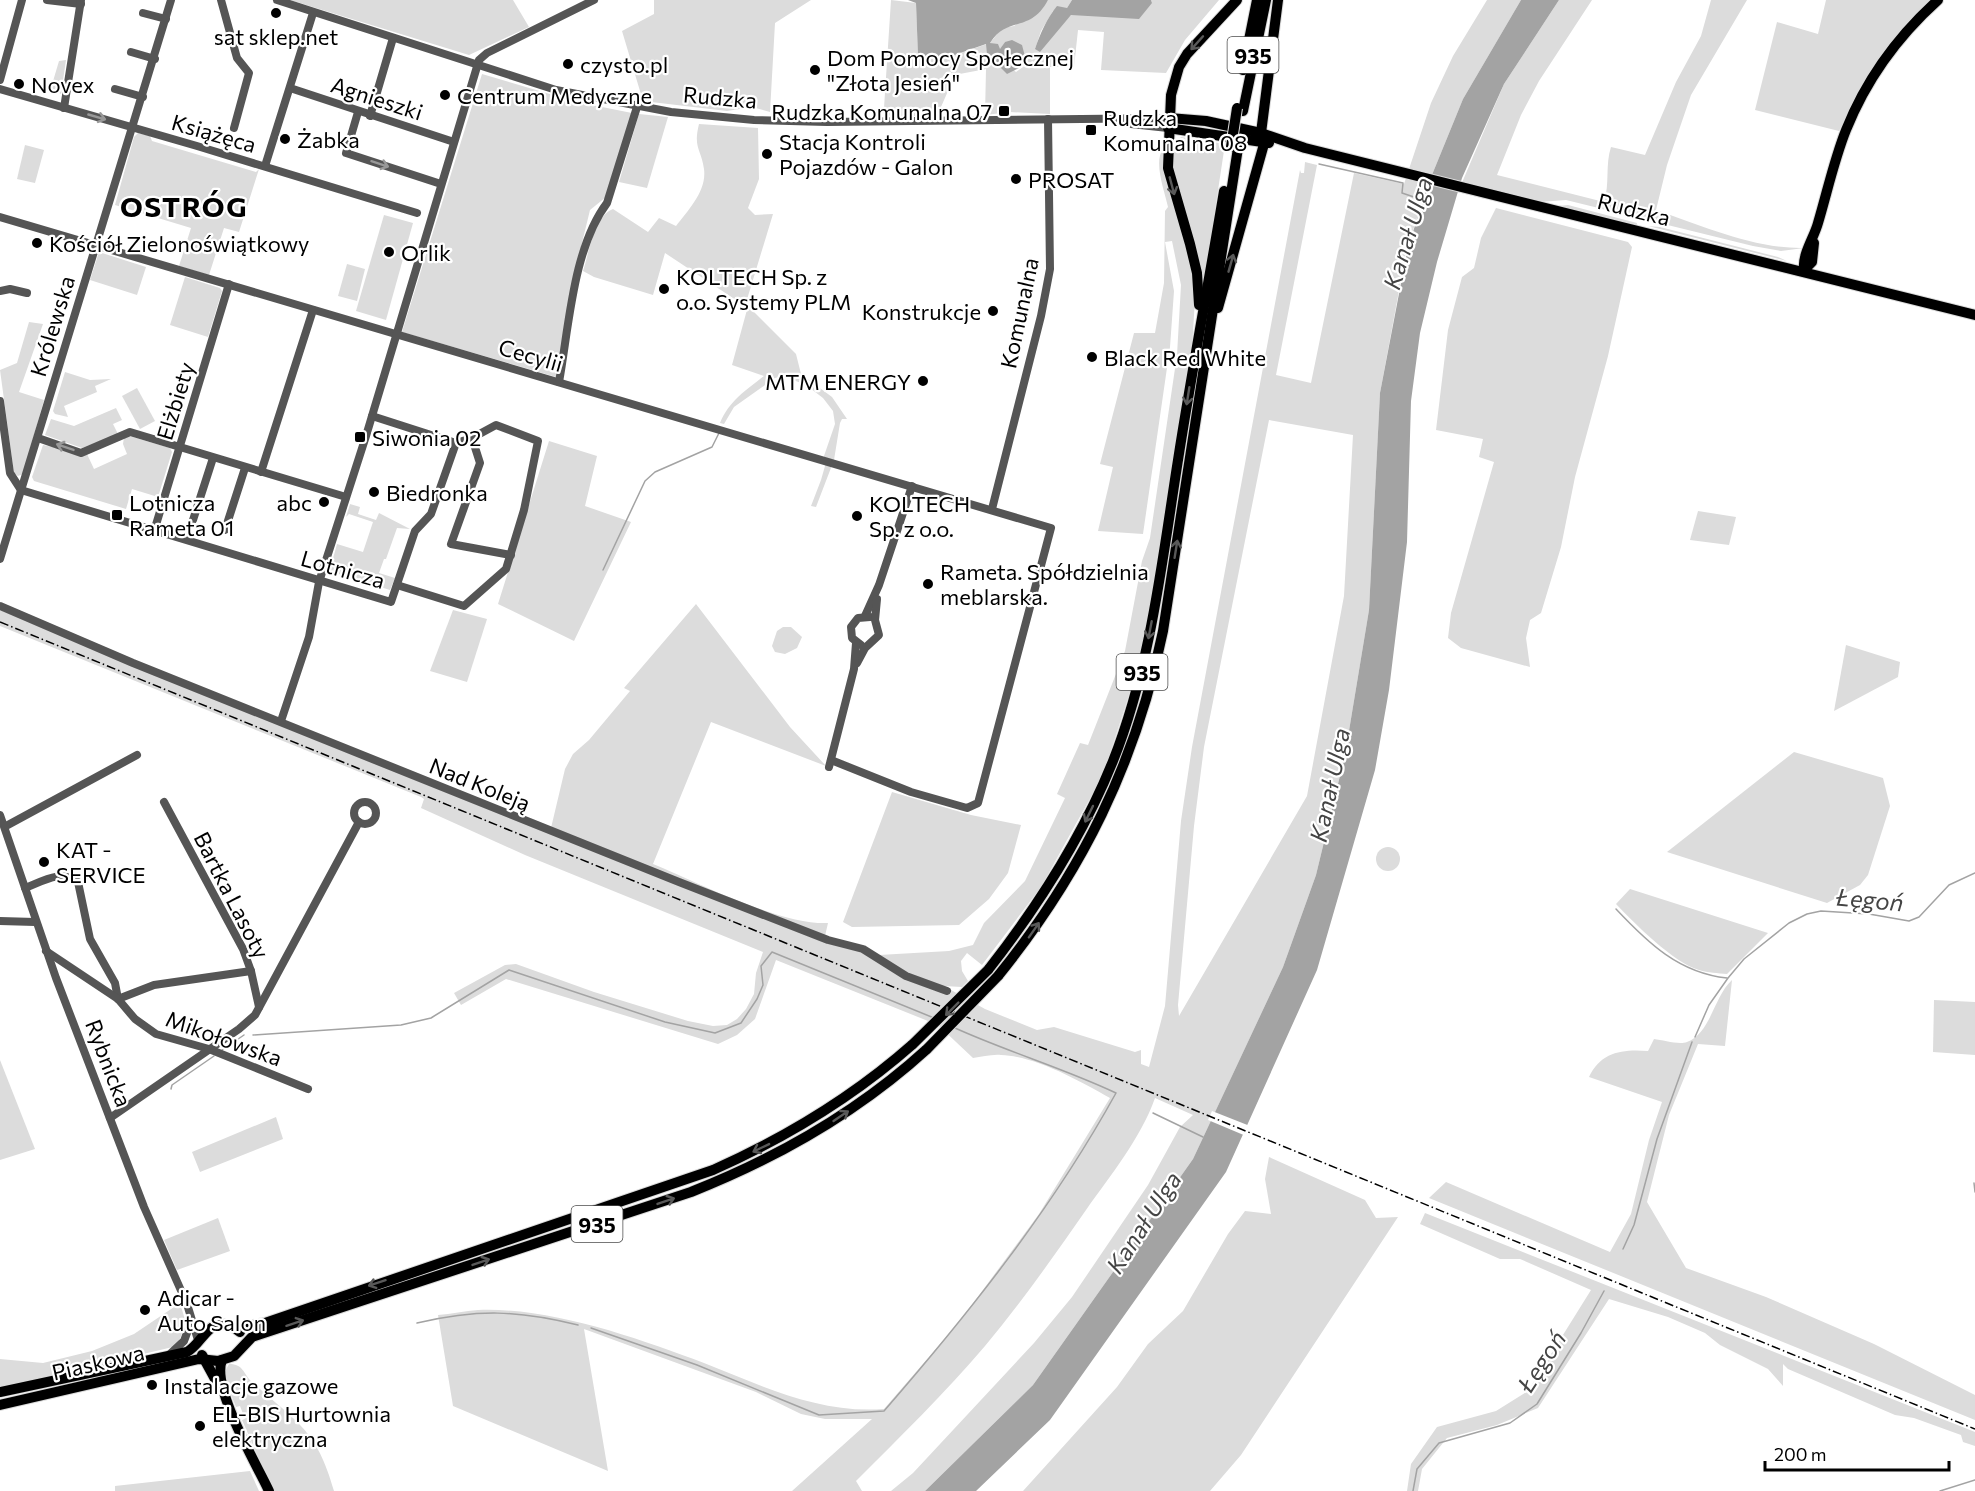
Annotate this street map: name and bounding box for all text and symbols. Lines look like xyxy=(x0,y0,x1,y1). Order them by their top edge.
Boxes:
marker: sat sklep.net xyxy=(269,6,283,20)
place label: sat sklep.net xyxy=(214,23,338,50)
one-way arrow xyxy=(1190,35,1204,50)
road number: 935 xyxy=(1228,37,1278,73)
place label: Dom Pomocy Społecznej "Złota Jesień" xyxy=(827,44,1074,96)
place label: czysto.pl xyxy=(580,51,668,78)
marker: czysto.pl xyxy=(561,57,575,71)
marker: Dom Pomocy Społecznej "Złota Jesień" xyxy=(808,63,822,77)
street label: Agnieszki xyxy=(328,70,426,126)
place label: Novex xyxy=(31,71,95,98)
marker: Novex xyxy=(12,77,26,91)
street label: Rudzka xyxy=(682,80,758,114)
place label: Centrum Medyczne xyxy=(457,82,652,109)
marker: Centrum Medyczne xyxy=(438,88,452,102)
place label: Rudzka Komunalna 07 xyxy=(771,98,992,125)
marker: Rudzka Komunalna 07 xyxy=(997,104,1011,118)
place label: Rudzka Komunalna 08 xyxy=(1103,104,1247,156)
street label: Książęca xyxy=(169,108,259,158)
one-way arrow xyxy=(87,112,106,123)
marker: Rudzka Komunalna 08 xyxy=(1084,123,1098,137)
place label: Żabka xyxy=(297,126,360,153)
place label: Stacja Kontroli Pojazdów - Galon xyxy=(779,128,953,180)
marker: Żabka xyxy=(278,132,292,146)
marker: Stacja Kontroli Pojazdów - Galon xyxy=(760,147,774,161)
one-way arrow xyxy=(370,160,389,171)
place label: PROSAT xyxy=(1028,166,1114,193)
marker: PROSAT xyxy=(1009,172,1023,186)
water label: Kanał Ulga xyxy=(1376,173,1438,293)
one-way arrow xyxy=(1167,176,1178,195)
street label: Rudzka xyxy=(1595,187,1673,231)
district label: OSTRÓG xyxy=(120,189,248,223)
place label: Kościół Zielonoświątkowy xyxy=(49,230,310,257)
marker: Kościół Zielonoświątkowy xyxy=(30,236,44,250)
place label: Orlik xyxy=(401,239,451,266)
marker: Orlik xyxy=(382,245,396,259)
one-way arrow xyxy=(1225,254,1237,273)
street label: Komunalna xyxy=(994,255,1044,371)
place label: KOLTECH Sp. z o.o. Systemy PLM xyxy=(676,263,851,315)
street label: Królewska xyxy=(24,272,80,380)
marker: KOLTECH Sp. z o.o. Systemy PLM xyxy=(657,282,671,296)
place label: Konstrukcje xyxy=(862,298,981,325)
marker: Konstrukcje xyxy=(986,304,1000,318)
street label: Cecylii xyxy=(496,333,566,377)
place label: Black Red White xyxy=(1104,344,1266,371)
marker: Black Red White xyxy=(1085,350,1099,364)
street label: Elżbiety xyxy=(150,359,200,443)
place label: MTM ENERGY xyxy=(765,368,911,395)
marker: MTM ENERGY xyxy=(916,374,930,388)
one-way arrow xyxy=(1182,385,1193,405)
place label: Siwonia 02 xyxy=(372,424,481,451)
marker: Siwonia 02 xyxy=(353,430,367,444)
one-way arrow xyxy=(56,441,75,452)
place label: Biedronka xyxy=(386,479,488,506)
marker: Biedronka xyxy=(367,485,381,499)
place label: Lotnicza Rameta 01 xyxy=(129,489,234,541)
place label: abc xyxy=(277,489,312,516)
place label: KOLTECH Sp. z o.o. xyxy=(869,490,970,542)
marker: abc xyxy=(317,495,331,509)
marker: Lotnicza Rameta 01 xyxy=(110,508,124,522)
marker: KOLTECH Sp. z o.o. xyxy=(850,509,864,523)
one-way arrow xyxy=(1171,539,1182,559)
street label: Lotnicza xyxy=(298,544,388,594)
place label: Rameta. Spółdzielnia meblarska. xyxy=(940,558,1149,610)
marker: Rameta. Spółdzielnia meblarska. xyxy=(921,577,935,591)
one-way arrow xyxy=(1144,619,1155,639)
road number: 935 xyxy=(1116,654,1168,690)
water label: Kanał Ulga xyxy=(1303,725,1355,845)
street label: Nad Koleją xyxy=(426,752,534,816)
one-way arrow xyxy=(1083,805,1095,823)
street label: Bartka Lasoty xyxy=(188,827,276,963)
place label: KAT - SERVICE xyxy=(56,836,146,888)
marker: KAT - SERVICE xyxy=(37,855,51,869)
water label: Łęgoń xyxy=(1835,882,1905,916)
one-way arrow xyxy=(1028,922,1040,939)
one-way arrow xyxy=(944,1001,959,1016)
street label: Mikołowska xyxy=(162,1005,286,1071)
street label: Rybnicka xyxy=(80,1015,138,1111)
one-way arrow xyxy=(832,1110,848,1122)
one-way arrow xyxy=(753,1142,771,1154)
water label: Kanał Ulga xyxy=(1099,1166,1187,1278)
one-way arrow xyxy=(656,1195,675,1206)
road number: 935 xyxy=(572,1206,622,1242)
one-way arrow xyxy=(471,1256,490,1267)
one-way arrow xyxy=(368,1279,387,1290)
place label: Adicar - Auto Salon xyxy=(157,1284,266,1336)
marker: Adicar - Auto Salon xyxy=(138,1303,152,1317)
one-way arrow xyxy=(285,1317,304,1328)
water label: Łęgoń xyxy=(1510,1325,1572,1397)
street label: Piaskowa xyxy=(49,1338,147,1386)
place label: Instalacje gazowe xyxy=(164,1372,338,1399)
marker: Instalacje gazowe xyxy=(145,1378,159,1392)
place label: EL-BIS Hurtownia elektryczna xyxy=(212,1400,391,1452)
marker: EL-BIS Hurtownia elektryczna xyxy=(193,1419,207,1433)
scale bar xyxy=(1765,1434,1950,1472)
text: 200 m xyxy=(1774,1443,1827,1465)

